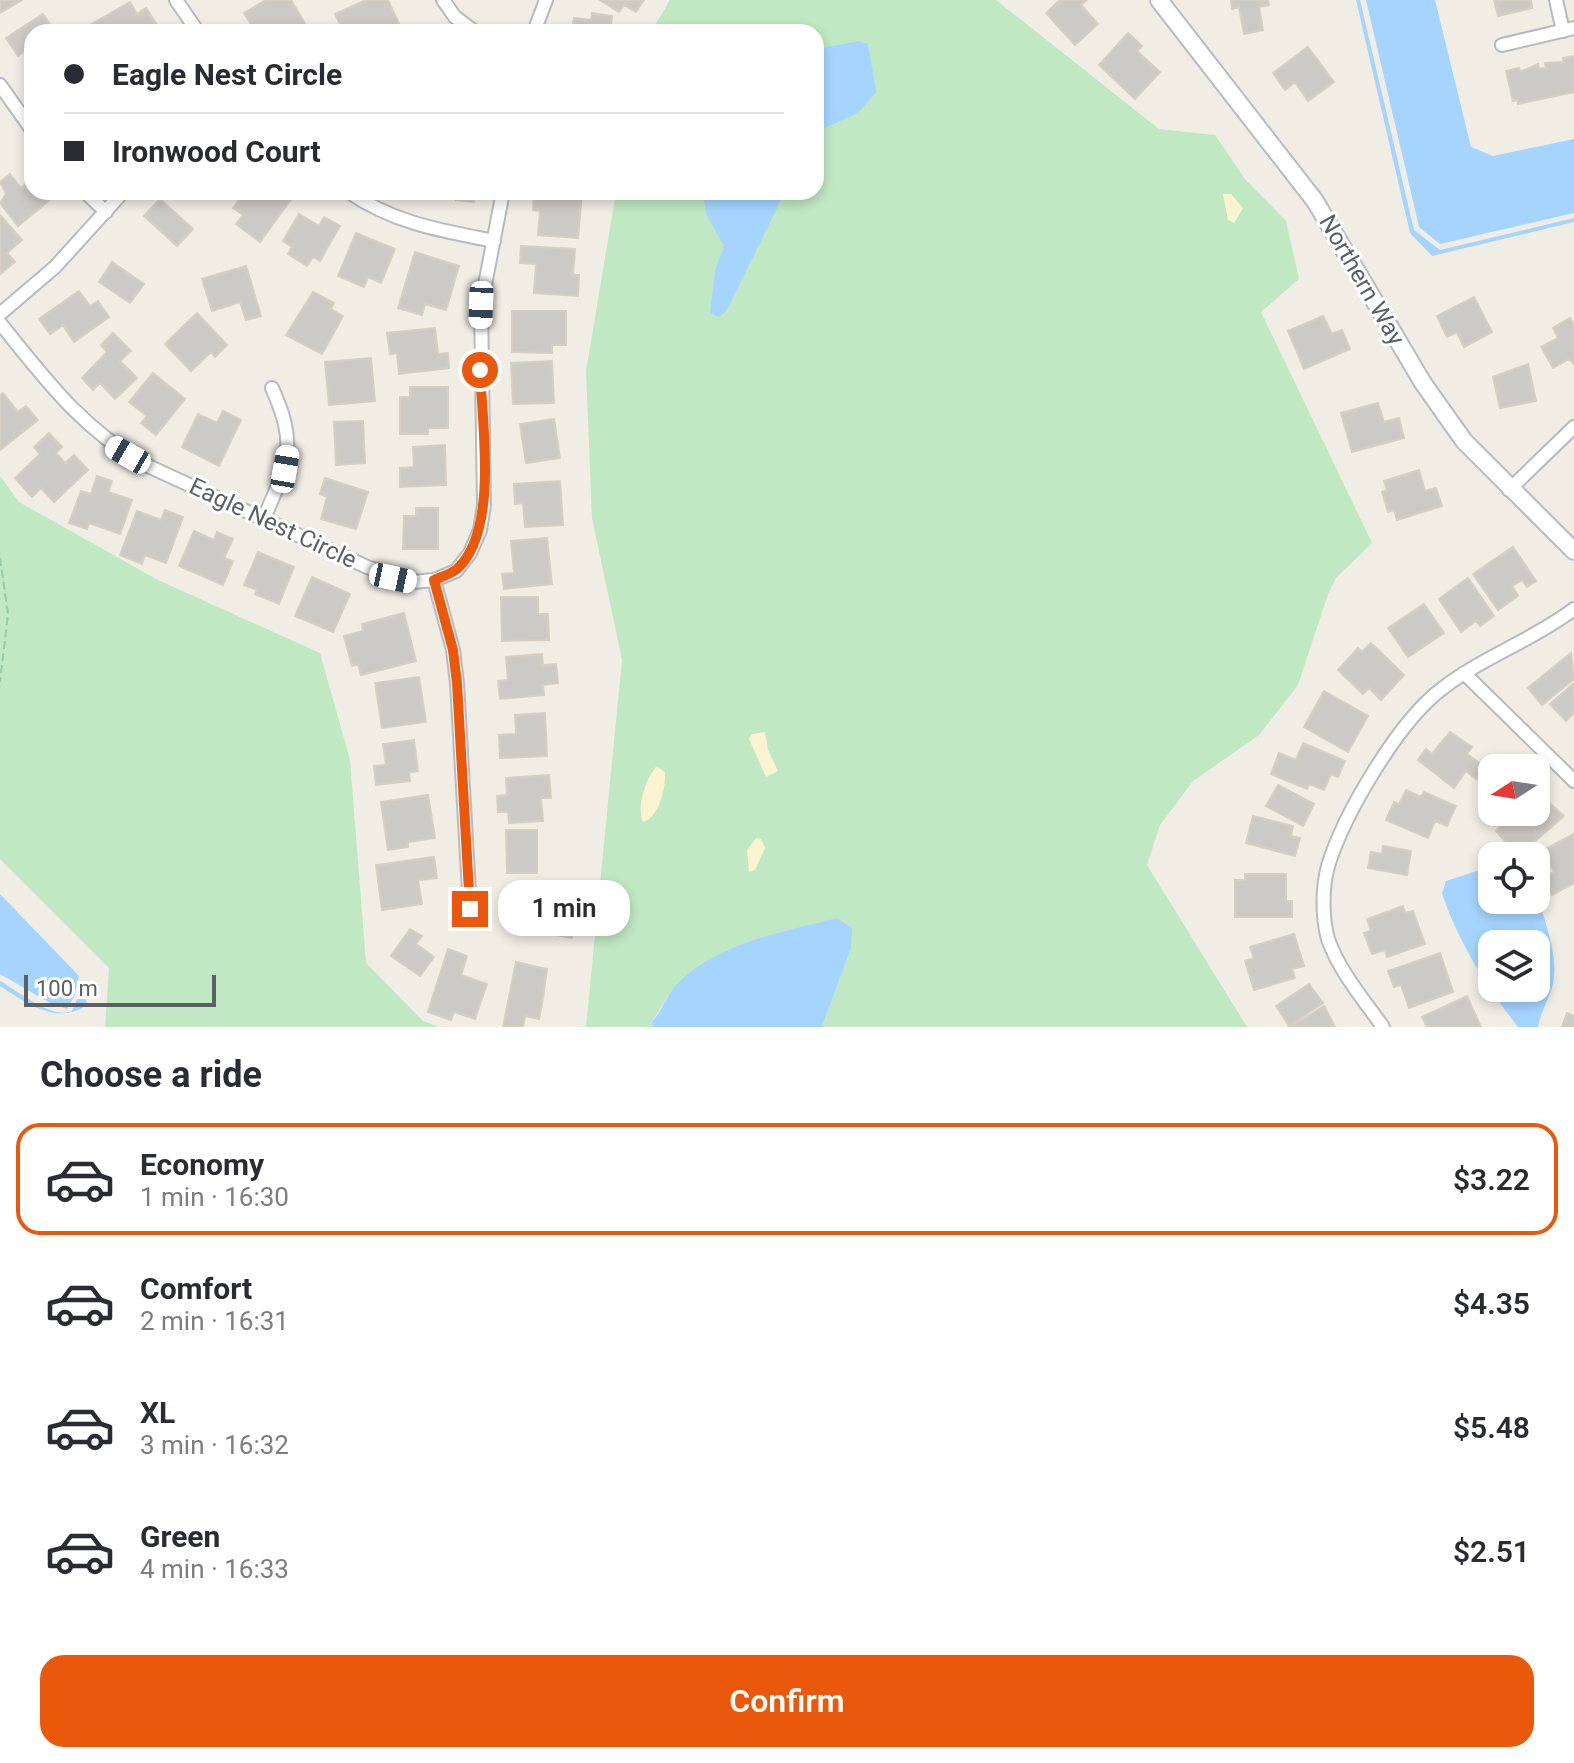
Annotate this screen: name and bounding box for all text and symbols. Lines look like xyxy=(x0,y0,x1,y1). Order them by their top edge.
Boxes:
text: Eagle Nest Circle xyxy=(112,57,342,92)
text: Ironwood Court xyxy=(112,134,321,169)
street label: Northern Way xyxy=(1313,210,1411,351)
car xyxy=(468,281,494,329)
route start xyxy=(462,352,498,388)
car xyxy=(101,433,155,477)
car xyxy=(269,443,301,495)
street label: Eagle Nest Circle xyxy=(185,472,361,574)
car xyxy=(367,561,419,595)
north arrow xyxy=(1478,754,1550,826)
map controls xyxy=(1478,754,1550,1002)
button: locate xyxy=(1478,842,1550,914)
callout: 1 min xyxy=(498,881,630,937)
route end xyxy=(452,891,488,927)
text: 1 min xyxy=(531,893,597,923)
button: layers xyxy=(1478,930,1550,1002)
scale bar xyxy=(24,971,216,1007)
text: 100 m xyxy=(36,976,98,1001)
text: Choose a ride xyxy=(40,1054,262,1096)
icon: car xyxy=(44,1143,116,1215)
text: Economy xyxy=(140,1147,264,1182)
text: $3.22 xyxy=(1453,1162,1530,1197)
text: 1 min · 16:30 xyxy=(140,1182,289,1212)
icon: car xyxy=(44,1267,116,1339)
text: Comfort xyxy=(140,1271,252,1306)
text: $4.35 xyxy=(1453,1286,1530,1321)
text: 2 min · 16:31 xyxy=(140,1306,289,1336)
icon: car xyxy=(44,1391,116,1463)
text: XL xyxy=(140,1395,175,1430)
text: $5.48 xyxy=(1453,1410,1530,1445)
text: 3 min · 16:32 xyxy=(140,1430,289,1460)
icon: car xyxy=(44,1515,116,1587)
text: Green xyxy=(140,1519,220,1554)
text: $2.51 xyxy=(1453,1534,1530,1569)
text: 4 min · 16:33 xyxy=(140,1554,289,1584)
button: Confirm xyxy=(40,1655,1534,1747)

